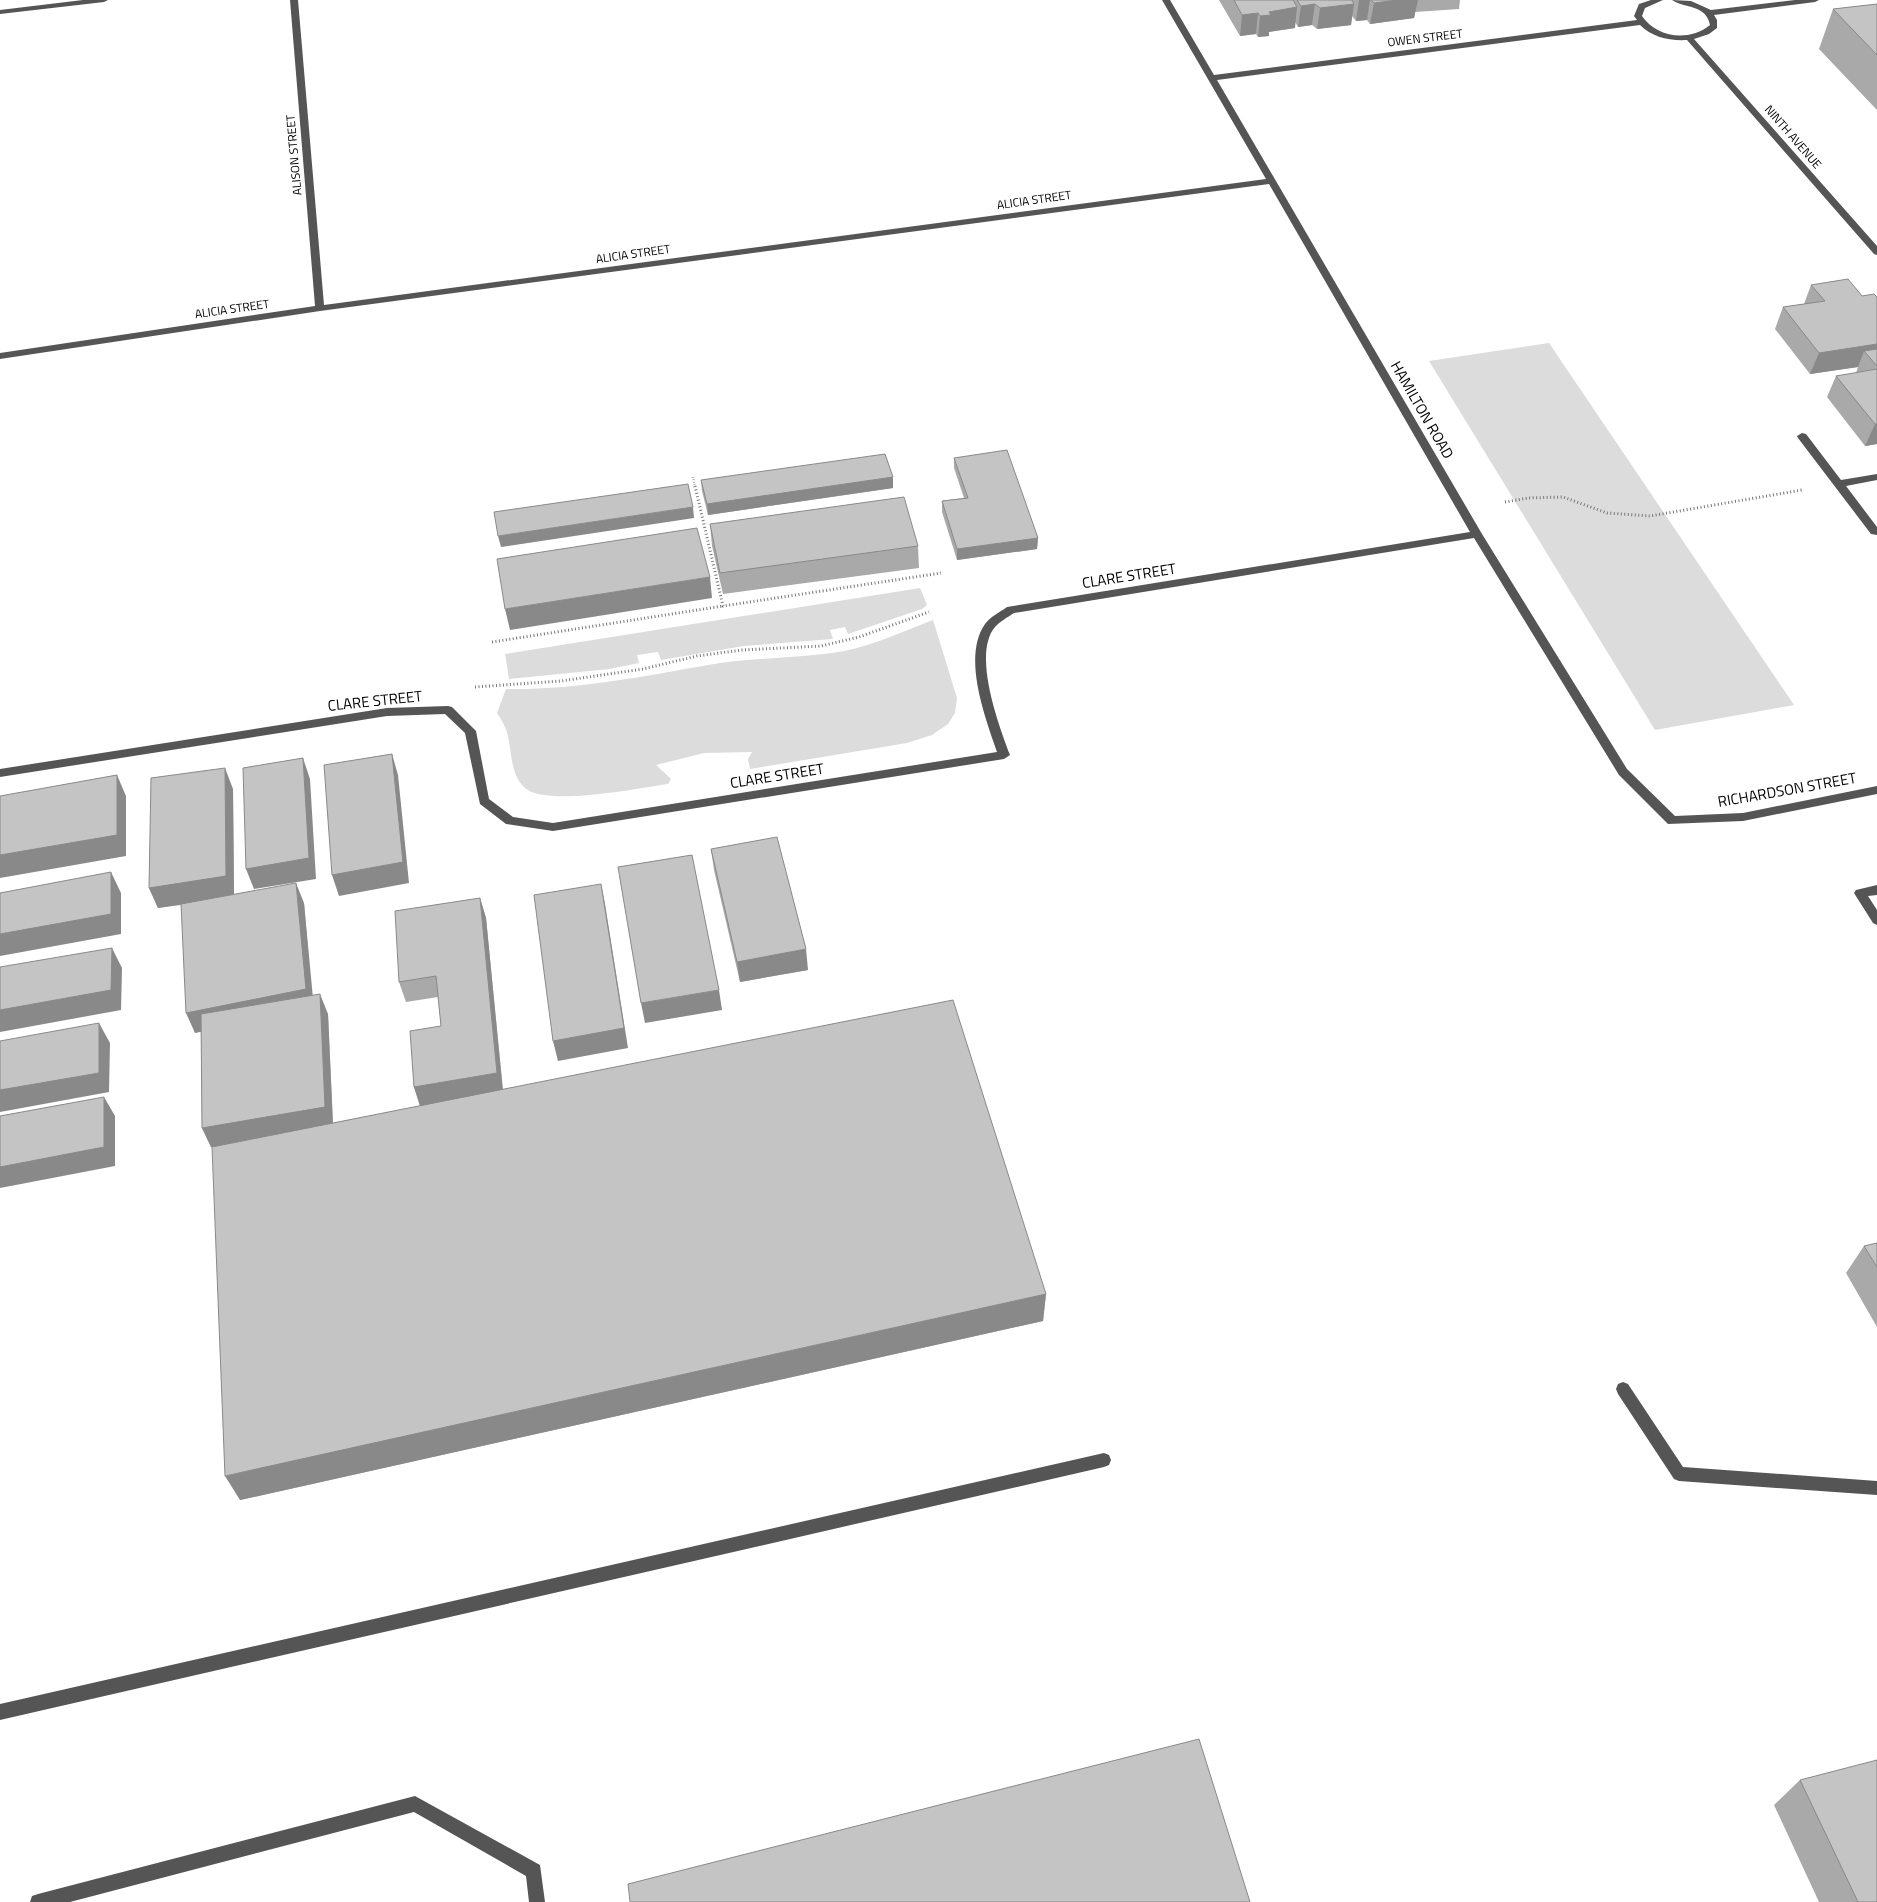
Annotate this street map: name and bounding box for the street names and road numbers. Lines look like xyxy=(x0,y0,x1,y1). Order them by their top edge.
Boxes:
street label: OWEN STREET xyxy=(1386,23,1464,52)
street label: NINTH AVENUE xyxy=(1760,101,1827,173)
street label: ALISON STREET xyxy=(280,113,306,196)
street label: ALICIA STREET xyxy=(996,185,1073,214)
street label: ALICIA STREET xyxy=(595,239,672,268)
street label: ALICIA STREET xyxy=(194,294,271,323)
street label: HAMILTON ROAD xyxy=(1385,357,1460,463)
street label: CLARE STREET xyxy=(1080,557,1178,594)
street label: CLARE STREET xyxy=(327,684,423,717)
street label: CLARE STREET xyxy=(728,757,826,794)
street label: RICHARDSON STREET xyxy=(1716,766,1858,813)

